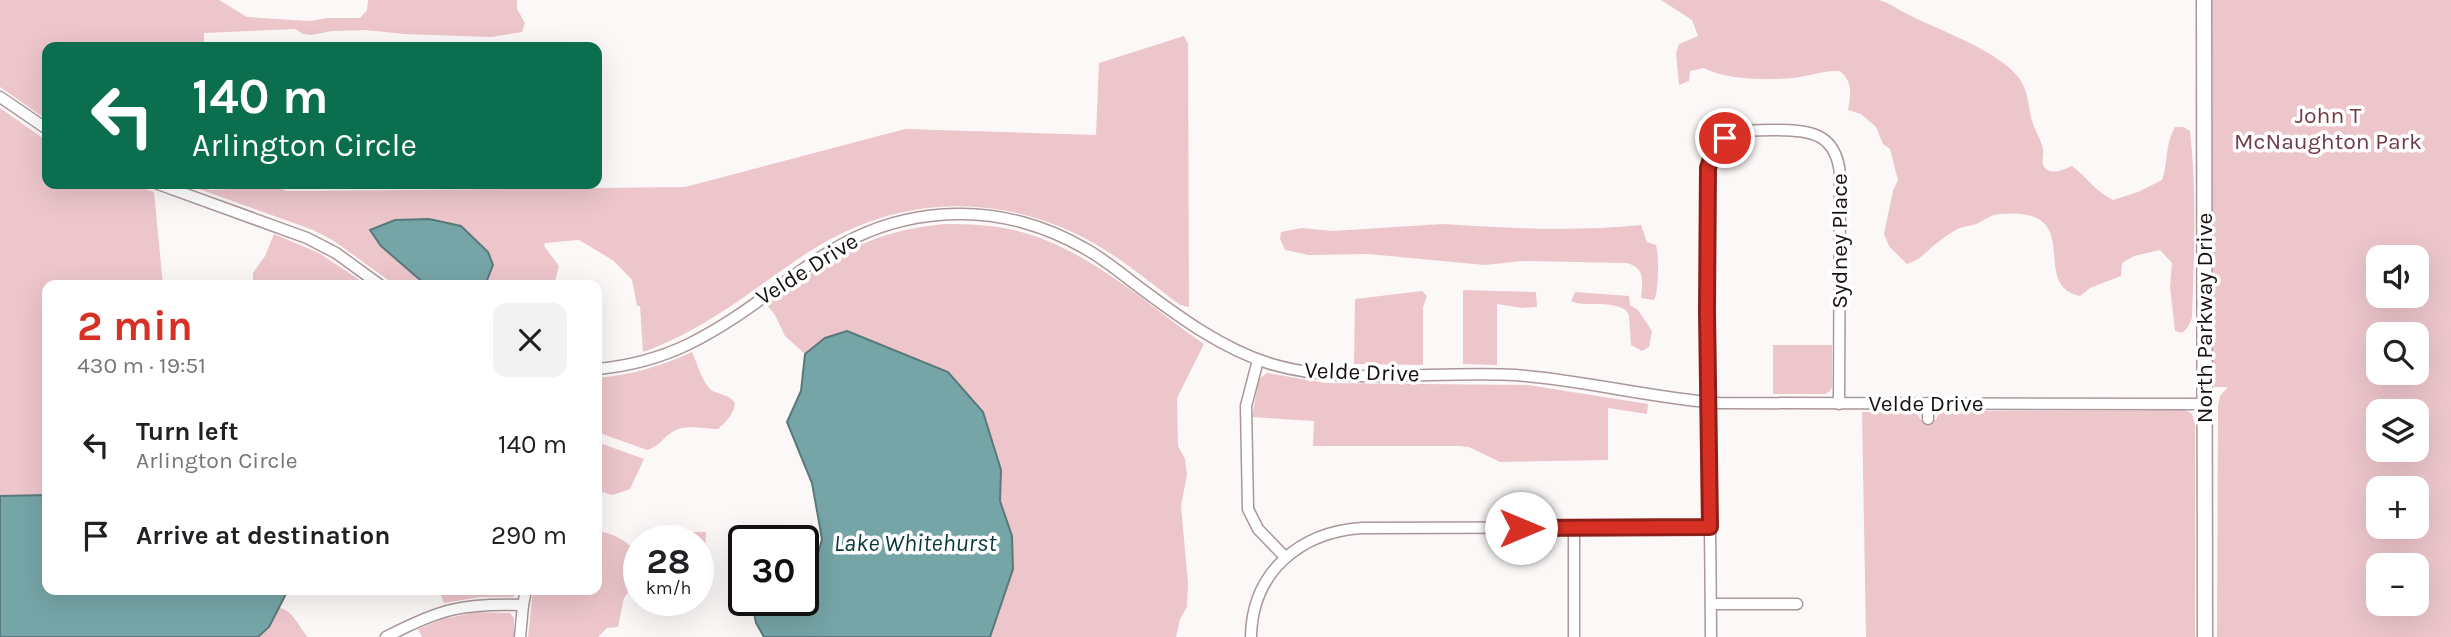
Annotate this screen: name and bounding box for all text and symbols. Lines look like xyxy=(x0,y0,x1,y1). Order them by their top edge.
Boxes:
text: 140 m xyxy=(192,68,329,125)
icon: left xyxy=(77,70,168,161)
park label: John T McNaughton Park xyxy=(2234,102,2422,155)
pin xyxy=(1695,108,1755,168)
icon: arrive xyxy=(1706,119,1744,157)
text: Arlington Circle xyxy=(192,127,417,164)
street label: Sydney Place xyxy=(1826,173,1853,309)
street label: North Parkway Drive xyxy=(2191,213,2218,423)
street label: Velde Drive xyxy=(751,227,863,311)
map controls xyxy=(2366,245,2429,616)
button: sound xyxy=(2366,245,2429,308)
text: 2 min xyxy=(77,301,193,351)
button: close xyxy=(493,303,567,377)
button: search xyxy=(2366,322,2429,385)
text: 430 m · 19:51 xyxy=(77,352,206,379)
street label: Velde Drive xyxy=(1304,357,1420,387)
street label: Velde Drive xyxy=(1868,390,1984,417)
button: layers xyxy=(2366,399,2429,462)
text: Turn left xyxy=(136,416,238,447)
icon: left xyxy=(77,426,115,464)
text: 140 m xyxy=(498,429,567,460)
text: Arlington Circle xyxy=(136,447,298,474)
button: + xyxy=(2366,476,2429,539)
position arrow xyxy=(1484,491,1558,565)
icon: arrive xyxy=(77,517,115,555)
text: Arrive at destination xyxy=(136,520,390,551)
text: 290 m xyxy=(491,520,567,551)
speed limit sign: 30 xyxy=(728,525,819,616)
water label: Lake Whitehurst xyxy=(834,529,997,557)
text: 28 xyxy=(647,541,690,582)
button: − xyxy=(2366,553,2429,616)
text: km/h xyxy=(646,577,691,599)

